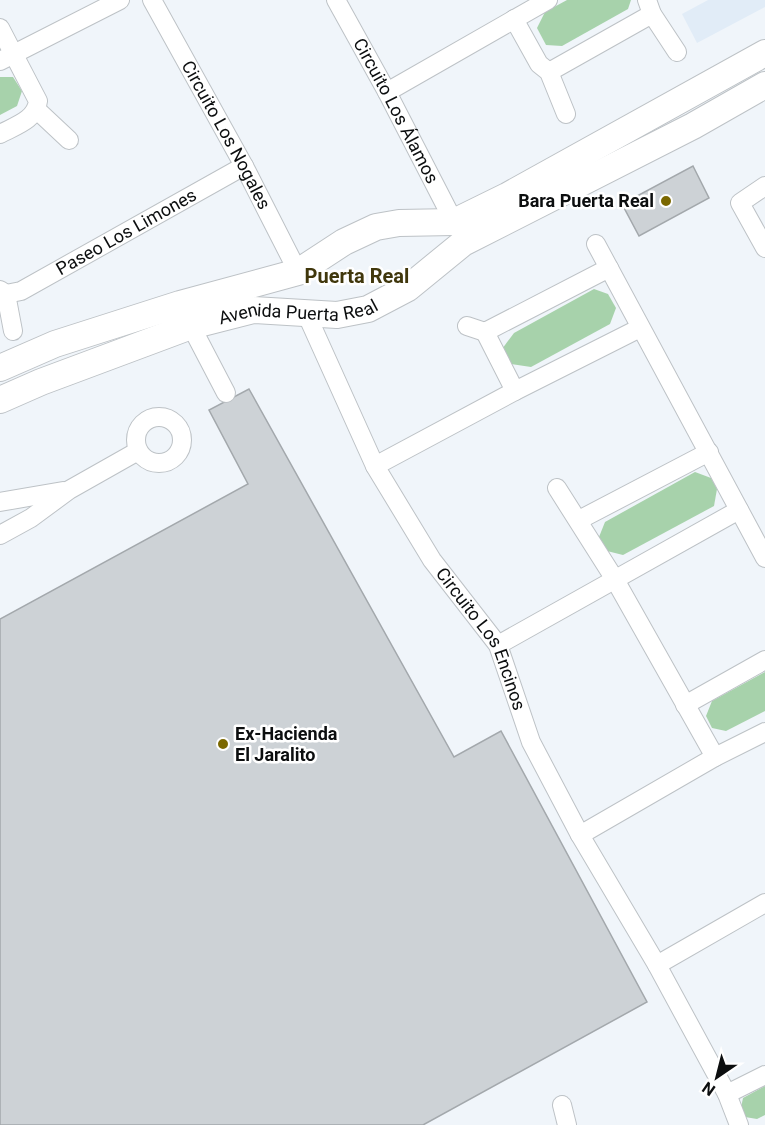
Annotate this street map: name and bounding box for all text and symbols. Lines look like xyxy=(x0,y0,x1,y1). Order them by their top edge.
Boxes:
street label: Circuito Los Álamos xyxy=(349,34,443,187)
street label: Circuito Los Nogales xyxy=(178,57,275,213)
street label: Paseo Los Limones xyxy=(52,184,200,279)
place label: Bara Puerta Real xyxy=(518,190,654,211)
marker: Bara Puerta Real xyxy=(659,194,673,208)
district label: Puerta Real xyxy=(305,264,409,288)
street label: Avenida Puerta Real xyxy=(216,295,381,328)
street label: Circuito Los Encinos xyxy=(432,563,530,713)
place label: Ex-Hacienda El Jaralito xyxy=(235,723,338,765)
marker: Ex-Hacienda El Jaralito xyxy=(216,737,230,751)
north arrow xyxy=(687,1047,747,1107)
text: N xyxy=(699,1078,719,1100)

